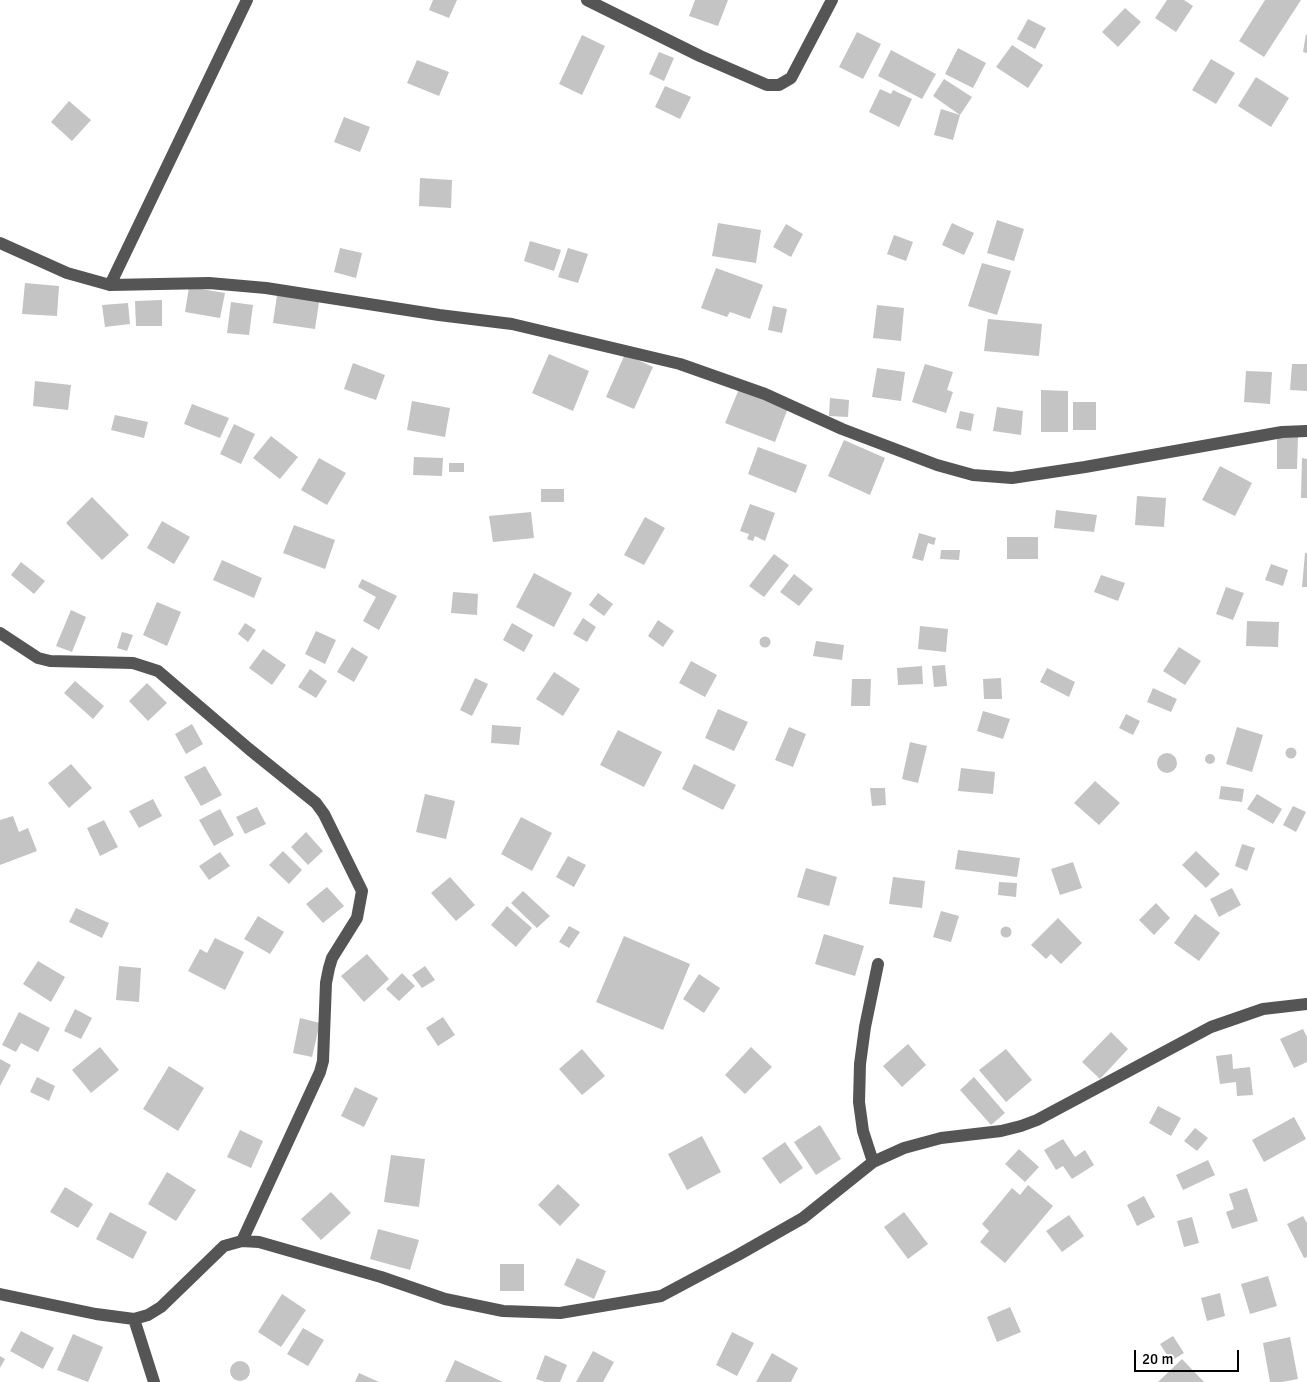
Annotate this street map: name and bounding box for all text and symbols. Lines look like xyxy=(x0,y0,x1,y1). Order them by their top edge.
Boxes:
scale bar xyxy=(1137,1340,1242,1372)
text: 20 m xyxy=(1142,1350,1173,1368)

